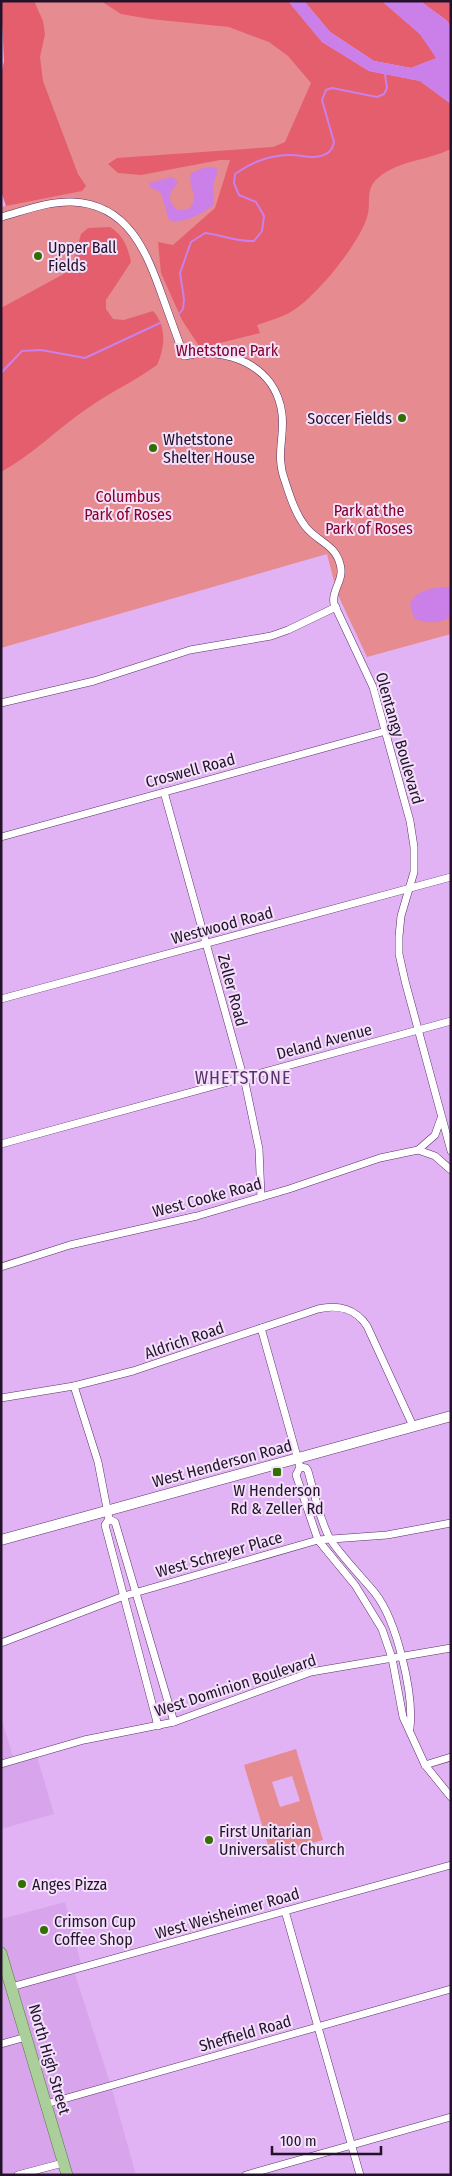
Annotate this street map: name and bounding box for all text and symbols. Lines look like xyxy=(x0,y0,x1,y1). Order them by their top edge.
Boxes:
place label: Upper Ball Fields xyxy=(48,238,117,275)
marker: Upper Ball Fields xyxy=(32,250,44,262)
park label: Whetstone Park xyxy=(176,341,279,360)
place label: Soccer Fields xyxy=(307,409,392,428)
marker: Soccer Fields xyxy=(396,412,408,424)
place label: Whetstone Shelter House xyxy=(163,430,255,467)
marker: Whetstone Shelter House xyxy=(147,442,159,454)
park label: Columbus Park of Roses xyxy=(84,487,172,524)
park label: Park at the Park of Roses xyxy=(325,501,413,538)
street label: Olentangy Boulevard xyxy=(372,670,427,806)
street label: Croswell Road xyxy=(143,749,237,792)
street label: Westwood Road xyxy=(169,903,275,948)
street label: Zeller Road xyxy=(214,952,251,1028)
street label: Deland Avenue xyxy=(274,1020,374,1063)
district label: WHETSTONE xyxy=(195,1067,291,1089)
street label: West Cooke Road xyxy=(150,1174,264,1221)
street label: Aldrich Road xyxy=(142,1318,226,1363)
street label: West Henderson Road xyxy=(150,1436,294,1491)
marker: W Henderson Rd & Zeller Rd xyxy=(271,1466,283,1478)
place label: W Henderson Rd & Zeller Rd xyxy=(231,1481,324,1518)
street label: West Schreyer Place xyxy=(154,1527,285,1582)
street label: West Dominion Boulevard xyxy=(152,1650,318,1721)
place label: First Unitarian Universalist Church xyxy=(219,1822,345,1859)
marker: First Unitarian Universalist Church xyxy=(203,1834,215,1846)
place label: Anges Pizza xyxy=(32,1875,107,1894)
marker: Anges Pizza xyxy=(16,1878,28,1890)
street label: West Weisheimer Road xyxy=(153,1884,301,1943)
place label: Crimson Cup Coffee Shop xyxy=(54,1912,136,1949)
marker: Crimson Cup Coffee Shop xyxy=(38,1924,50,1936)
street label: North High Street xyxy=(25,2002,75,2117)
street label: Sheffield Road xyxy=(197,2011,293,2056)
scale bar xyxy=(272,2124,381,2156)
text: 100 m xyxy=(280,2132,317,2150)

